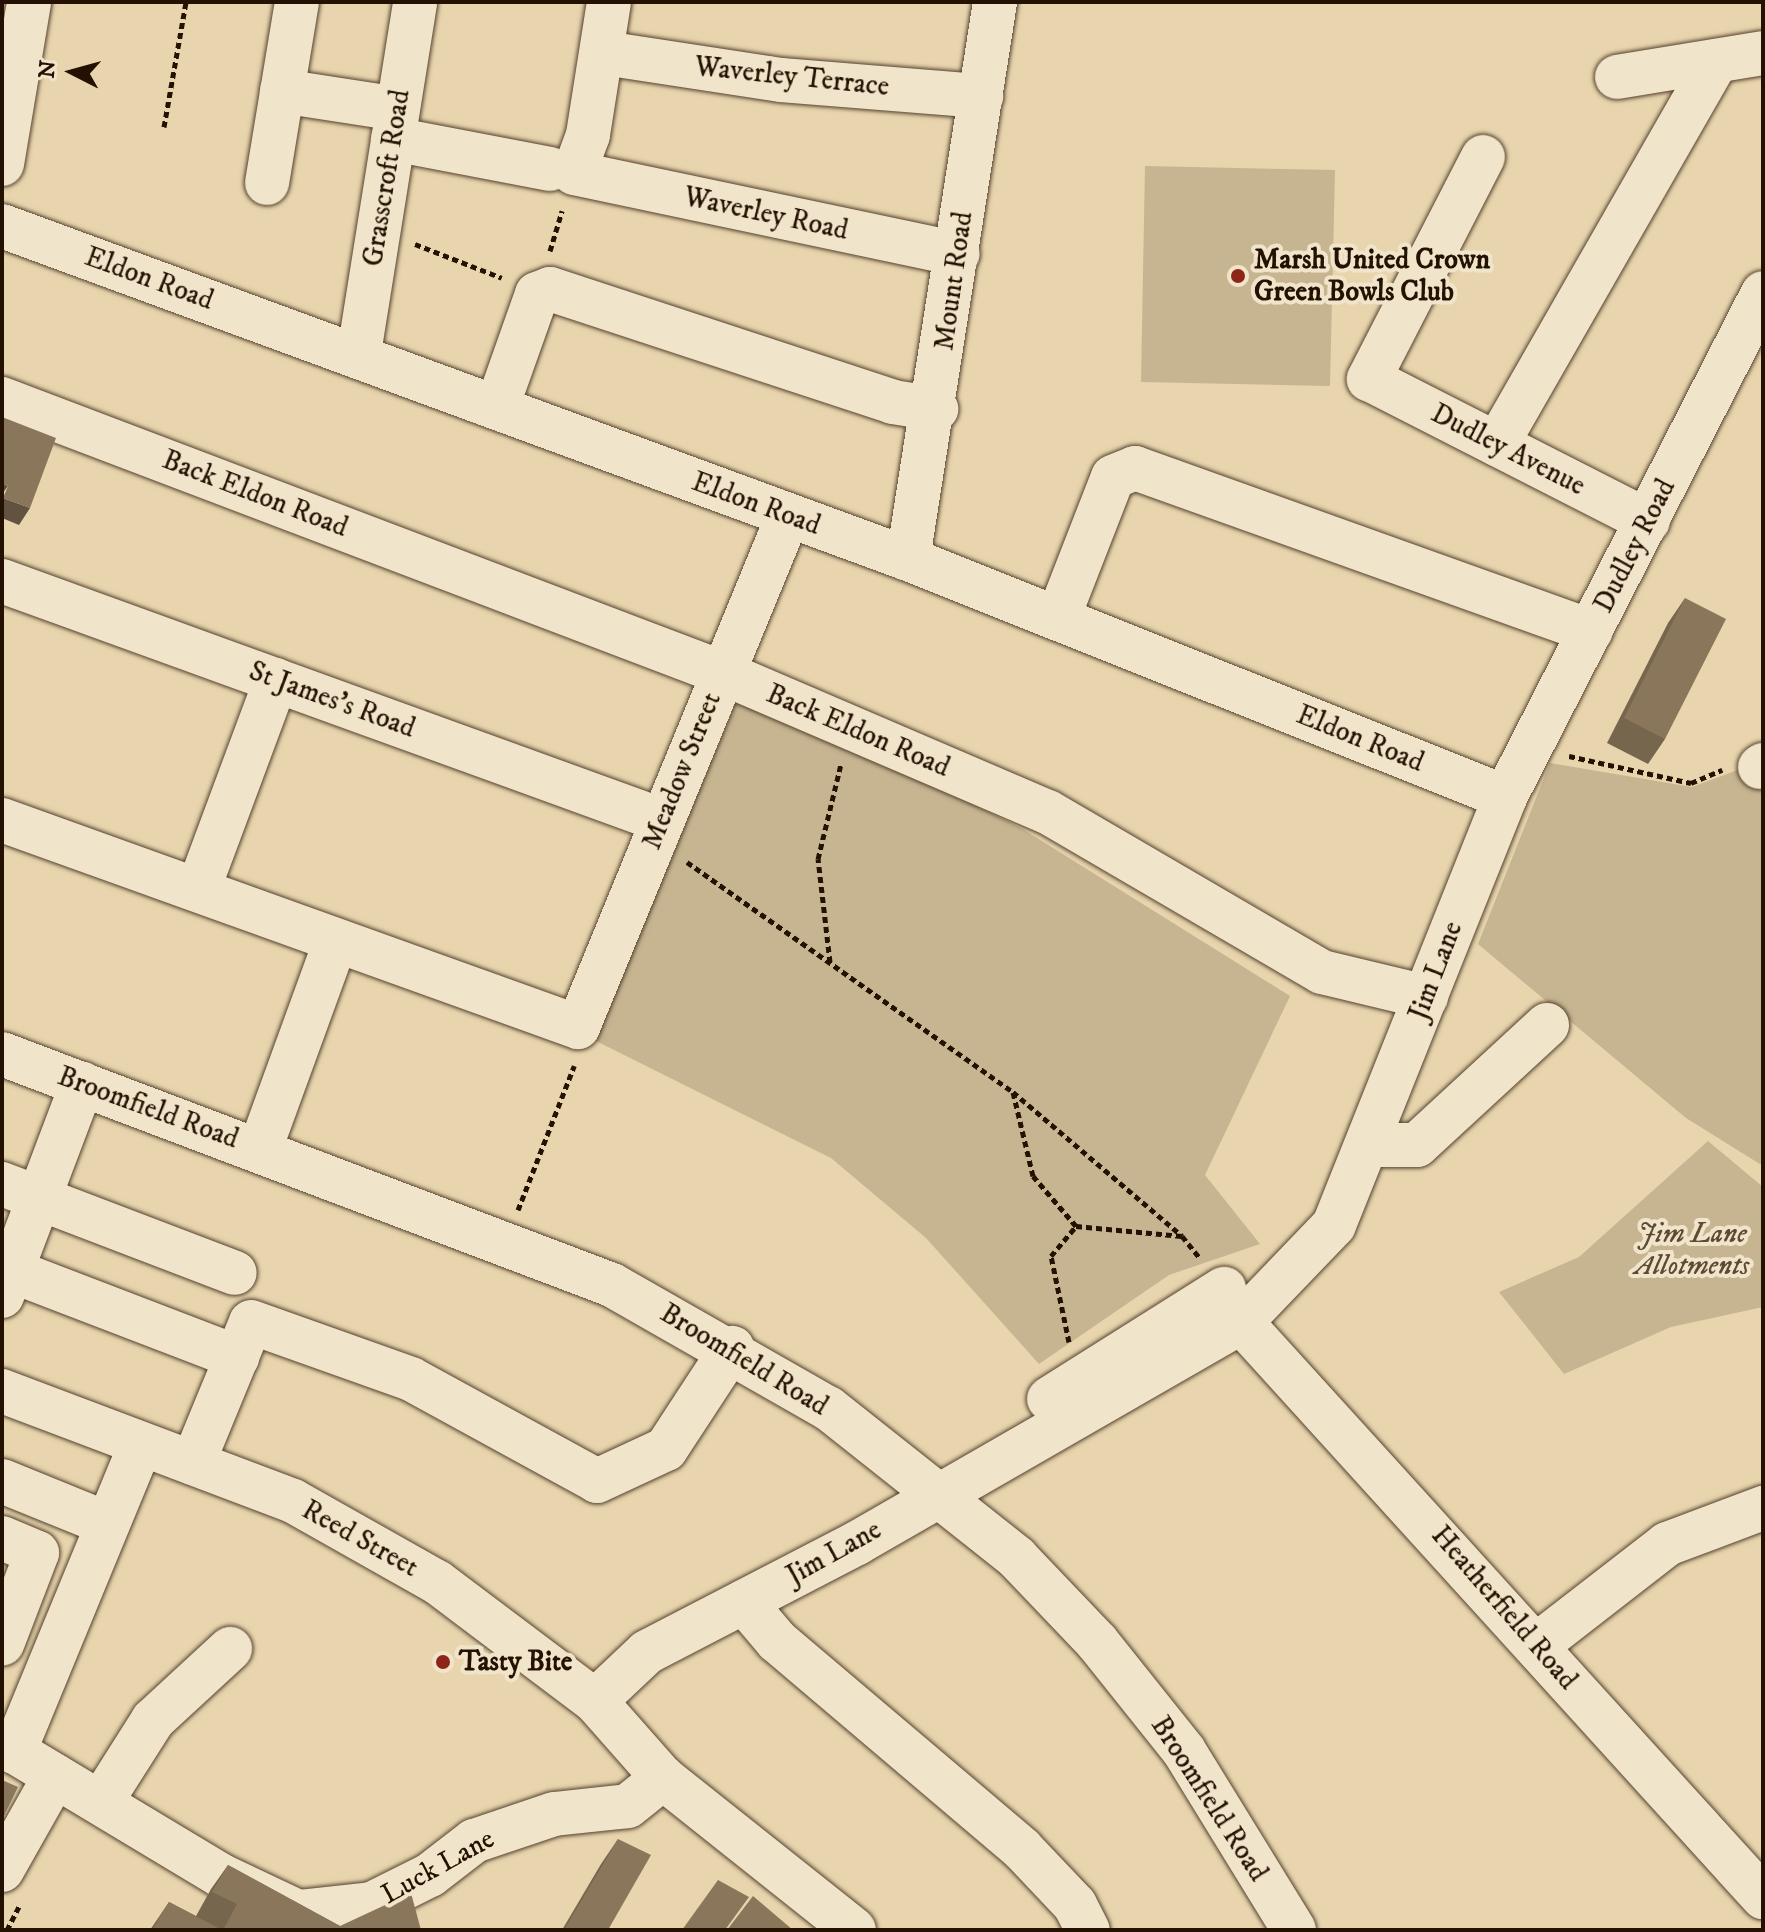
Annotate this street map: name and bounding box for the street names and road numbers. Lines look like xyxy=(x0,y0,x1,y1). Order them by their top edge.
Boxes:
street label: Waverley Terrace xyxy=(693,50,891,104)
street label: Grasscroft Road xyxy=(356,87,418,269)
street label: Waverley Road xyxy=(681,180,851,248)
street label: Mount Road xyxy=(928,209,980,353)
street label: Eldon Road xyxy=(80,240,218,318)
street label: Dudley Avenue xyxy=(1425,397,1591,503)
street label: Back Eldon Road xyxy=(157,443,353,545)
street label: Eldon Road xyxy=(687,465,825,543)
street label: Dudley Road xyxy=(1587,474,1683,618)
street label: St James's Road xyxy=(244,654,420,746)
street label: Back Eldon Road xyxy=(761,677,955,785)
street label: Meadow Street xyxy=(635,688,729,854)
street label: Eldon Road xyxy=(1291,698,1429,780)
street label: Jim Lane xyxy=(1402,917,1470,1025)
street label: Broomfield Road xyxy=(53,1060,243,1156)
street label: Broomfield Road xyxy=(654,1297,834,1423)
street label: Reed Street xyxy=(296,1493,424,1585)
street label: Jim Lane xyxy=(781,1513,887,1593)
street label: Heatherfield Road xyxy=(1424,1519,1584,1697)
street label: Broomfield Road xyxy=(1143,1710,1275,1888)
street label: Luck Lane xyxy=(376,1822,500,1912)

